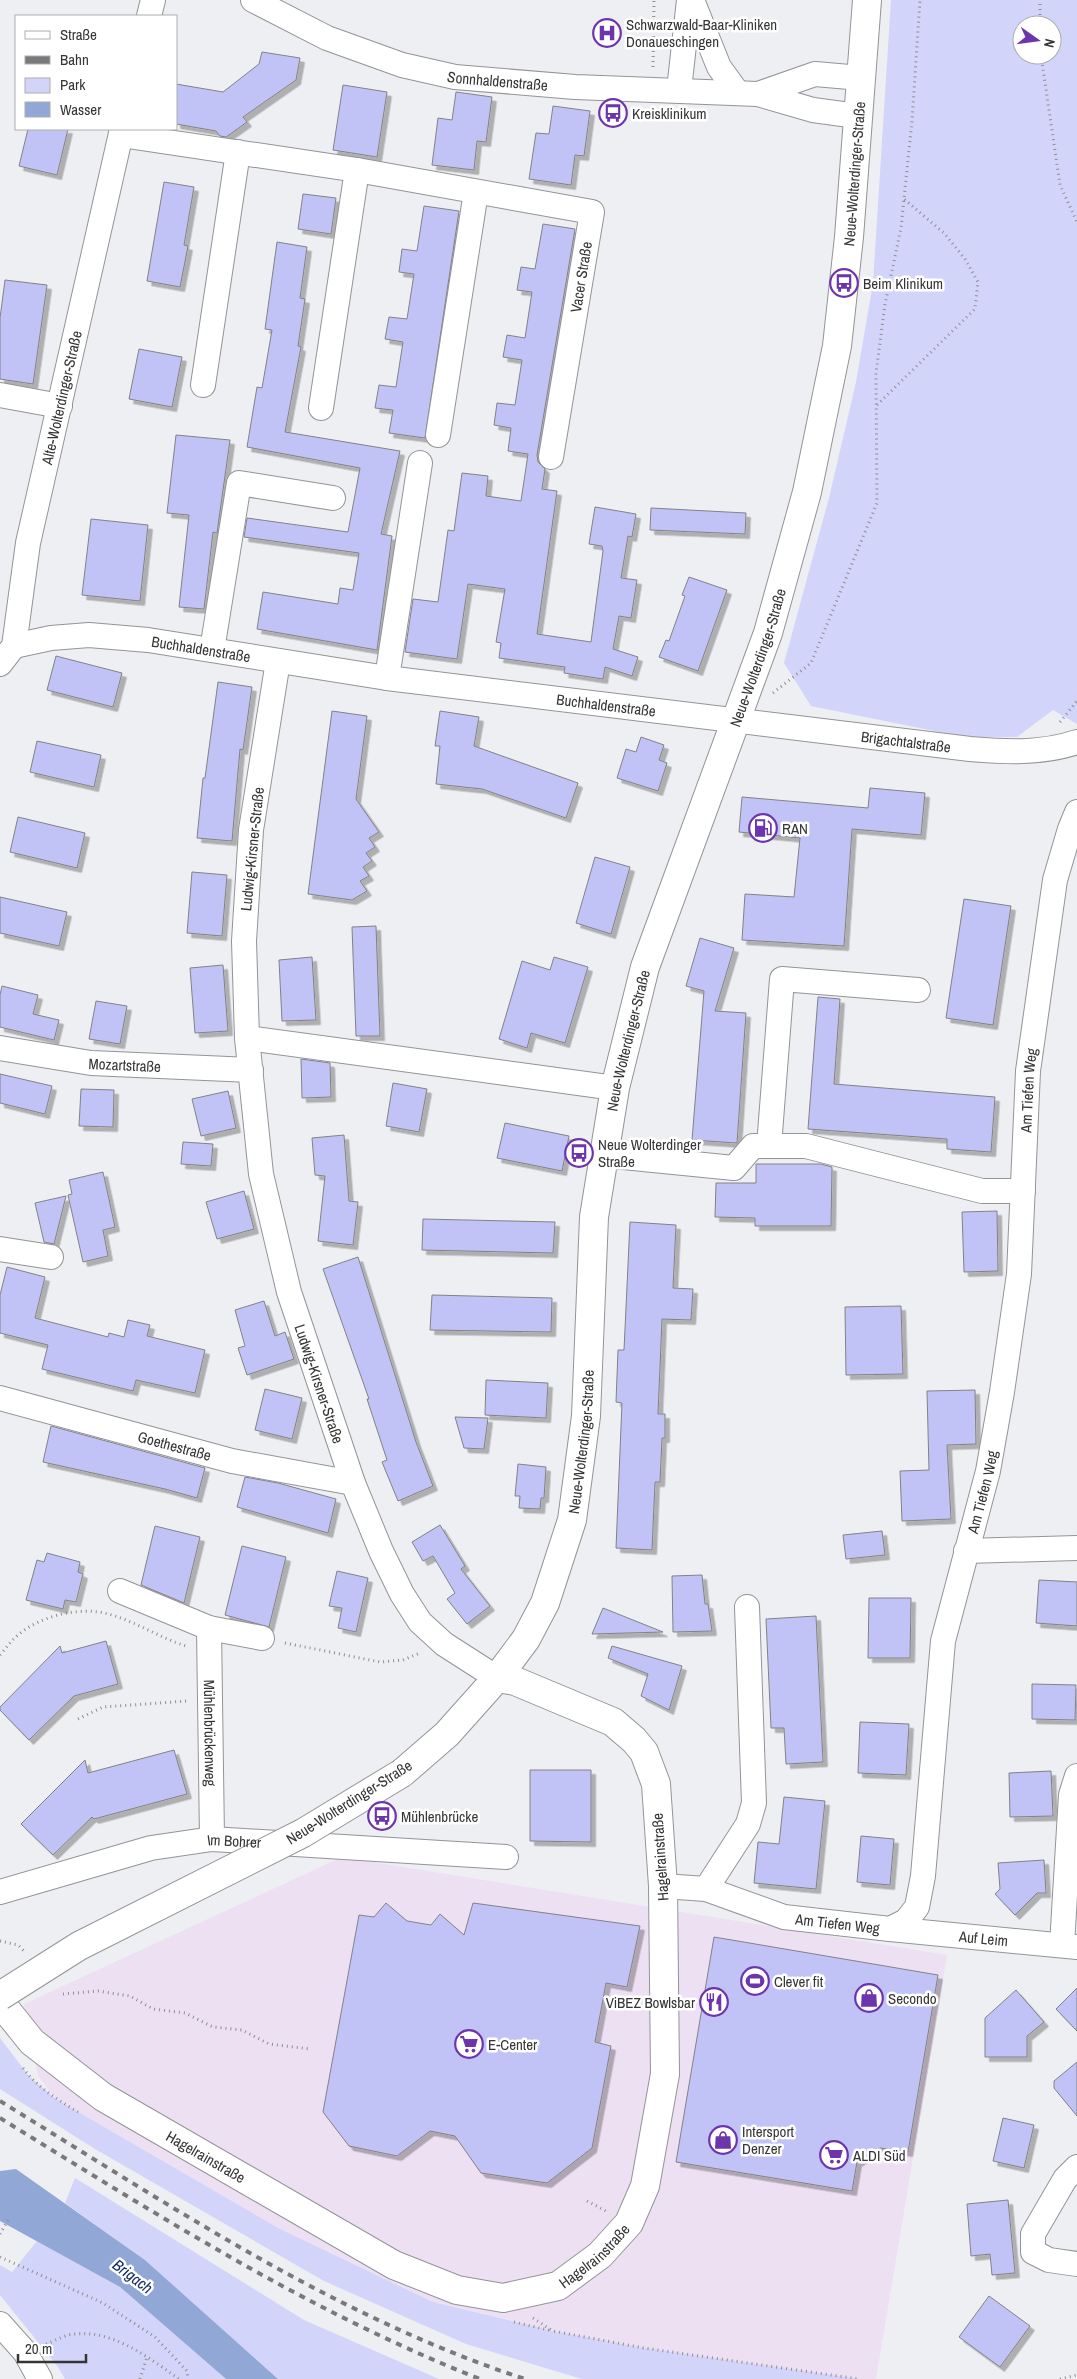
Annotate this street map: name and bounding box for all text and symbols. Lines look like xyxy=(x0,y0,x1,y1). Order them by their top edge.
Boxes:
place label: Schwarzwald-Baar-Kliniken Donaueschingen xyxy=(626,14,777,52)
legend xyxy=(15,15,178,130)
north arrow xyxy=(1012,15,1062,65)
hospital icon: Schwarzwald-Baar-Kliniken Donaueschingen xyxy=(592,18,622,48)
text: Straße xyxy=(60,24,97,45)
text: N xyxy=(1040,37,1059,49)
text: Bahn xyxy=(60,49,89,70)
street label: Sonnhaldenstraße xyxy=(445,65,549,95)
text: Park xyxy=(60,74,86,95)
bus stop icon: Kreisklinikum xyxy=(598,98,628,128)
text: Wasser xyxy=(60,99,101,120)
street label: Neue-Wolterdinger-Straße xyxy=(838,101,870,247)
place label: Kreisklinikum xyxy=(632,103,707,124)
street label: Vacer Straße xyxy=(565,240,597,314)
bus stop icon: Beim Klinikum xyxy=(829,268,859,298)
place label: Beim Klinikum xyxy=(863,273,943,294)
street label: Alte-Wolterdinger-Straße xyxy=(35,328,86,467)
street label: Neue-Wolterdinger-Straße xyxy=(724,586,790,730)
street label: Buchhaldenstraße xyxy=(150,630,252,667)
street label: Buchhaldenstraße xyxy=(555,688,657,721)
street label: Brigachtalstraße xyxy=(860,725,952,757)
street label: Ludwig-Kirsner-Straße xyxy=(235,786,269,912)
fuel station icon: RAN xyxy=(748,813,778,843)
place label: RAN xyxy=(782,818,808,839)
street label: Neue-Wolterdinger-Straße xyxy=(601,967,654,1113)
street label: Am Tiefen Weg xyxy=(1015,1046,1042,1134)
street label: Mozartstraße xyxy=(88,1052,162,1077)
place label: Neue Wolterdinger Straße xyxy=(598,1134,701,1172)
bus stop icon: Neue Wolterdinger Straße xyxy=(564,1138,594,1168)
street label: Ludwig-Kirsner-Straße xyxy=(290,1321,349,1446)
street label: Neue-Wolterdinger-Straße xyxy=(562,1369,598,1515)
street label: Goethestraße xyxy=(136,1425,214,1465)
street label: Am Tiefen Weg xyxy=(961,1449,1002,1537)
street label: Mühlenbrückenweg xyxy=(199,1679,222,1787)
street label: Neue-Wolterdinger-Straße xyxy=(282,1755,416,1849)
bus stop icon: Mühlenbrücke xyxy=(367,1801,397,1831)
place label: Mühlenbrücke xyxy=(401,1806,478,1827)
street label: Hagelrainstraße xyxy=(646,1812,674,1902)
street label: Im Bohrer xyxy=(206,1828,262,1852)
street label: Am Tiefen Weg xyxy=(793,1908,881,1938)
street label: Auf Leim xyxy=(957,1925,1009,1951)
sports icon: Clever fit xyxy=(740,1966,770,1996)
place label: Clever fit xyxy=(774,1971,824,1992)
shop icon: Secondo xyxy=(854,1983,884,2013)
restaurant icon: ViBEZ Bowlsbar xyxy=(699,1987,729,2017)
place label: Secondo xyxy=(888,1988,937,2009)
place label: ViBEZ Bowlsbar xyxy=(606,1992,695,2013)
supermarket icon: E-Center xyxy=(454,2029,484,2059)
place label: E-Center xyxy=(488,2034,537,2055)
place label: Intersport Denzer xyxy=(742,2121,795,2159)
street label: Hagelrainstraße xyxy=(163,2125,250,2188)
shop icon: Intersport Denzer xyxy=(708,2125,738,2155)
supermarket icon: ALDI Süd xyxy=(819,2140,849,2170)
place label: ALDI Süd xyxy=(852,2145,906,2166)
street label: Hagelrainstraße xyxy=(554,2219,634,2293)
water label: Brigach xyxy=(108,2254,158,2298)
scale bar xyxy=(18,2332,85,2364)
text: 20 m xyxy=(25,2338,52,2359)

